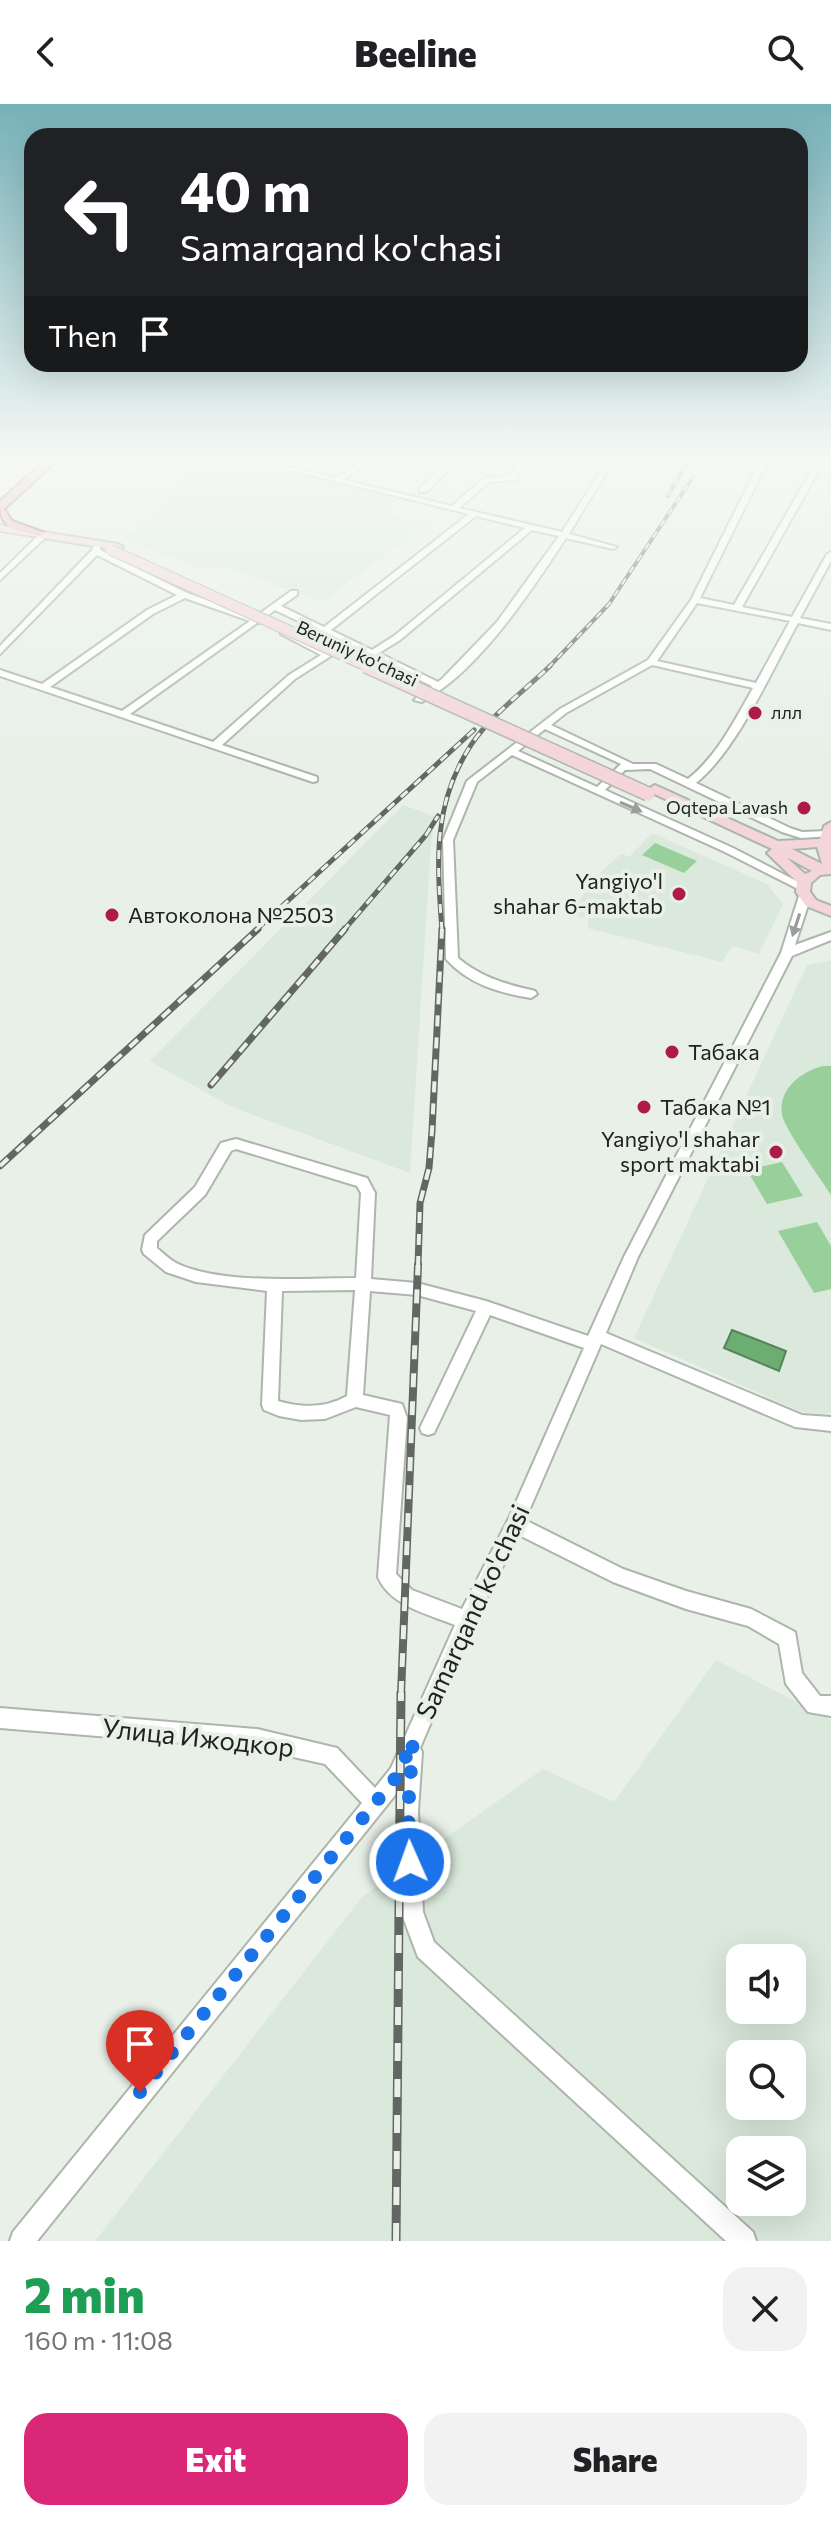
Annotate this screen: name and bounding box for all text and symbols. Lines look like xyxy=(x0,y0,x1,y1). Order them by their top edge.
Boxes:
icon: back xyxy=(24,30,68,74)
text: Beeline xyxy=(354,30,477,74)
icon: search xyxy=(763,30,807,74)
text: 40 m xyxy=(180,155,311,224)
icon: left xyxy=(48,160,152,264)
text: Samarqand ko'chasi xyxy=(180,224,503,268)
icon: arrive xyxy=(133,312,177,356)
text: Then xyxy=(48,316,117,353)
street label: Beruniy ko'chasi xyxy=(293,615,422,691)
place label: ллл xyxy=(771,701,802,723)
marker: ллл xyxy=(746,704,764,722)
place label: Oqtepa Lavash xyxy=(666,796,788,818)
marker: Oqtepa Lavash xyxy=(795,799,813,817)
one-way arrow xyxy=(620,800,643,814)
place label: Yangiyo'l shahar 6-maktab xyxy=(493,867,663,919)
marker: Yangiyo'l shahar 6-maktab xyxy=(670,885,688,903)
place label: Автоколона №2503 xyxy=(128,901,334,928)
marker: Автоколона №2503 xyxy=(103,906,121,924)
one-way arrow xyxy=(789,913,802,937)
place label: Табака xyxy=(688,1038,760,1065)
marker: Табака xyxy=(663,1043,681,1061)
place label: Табака №1 xyxy=(660,1093,771,1120)
marker: Табака №1 xyxy=(635,1098,653,1116)
place label: Yangiyo'l shahar sport maktabi xyxy=(601,1125,760,1177)
marker: Yangiyo'l shahar sport maktabi xyxy=(767,1143,785,1161)
street label: Samarqand ko'chasi xyxy=(408,1499,535,1723)
street label: Улица Ижодкор xyxy=(101,1711,296,1762)
position arrow xyxy=(368,1820,452,1904)
map controls xyxy=(726,1944,806,2216)
button: sound xyxy=(726,1944,806,2024)
pin xyxy=(106,2010,174,2092)
icon: arrive xyxy=(118,2022,162,2066)
button: search xyxy=(726,2040,806,2120)
button: layers xyxy=(726,2136,806,2216)
text: 2 min xyxy=(24,2264,145,2323)
button: close xyxy=(723,2267,807,2351)
text: 160 m · 11:08 xyxy=(24,2324,173,2355)
button: Exit xyxy=(24,2413,408,2505)
button: Share xyxy=(424,2413,807,2505)

